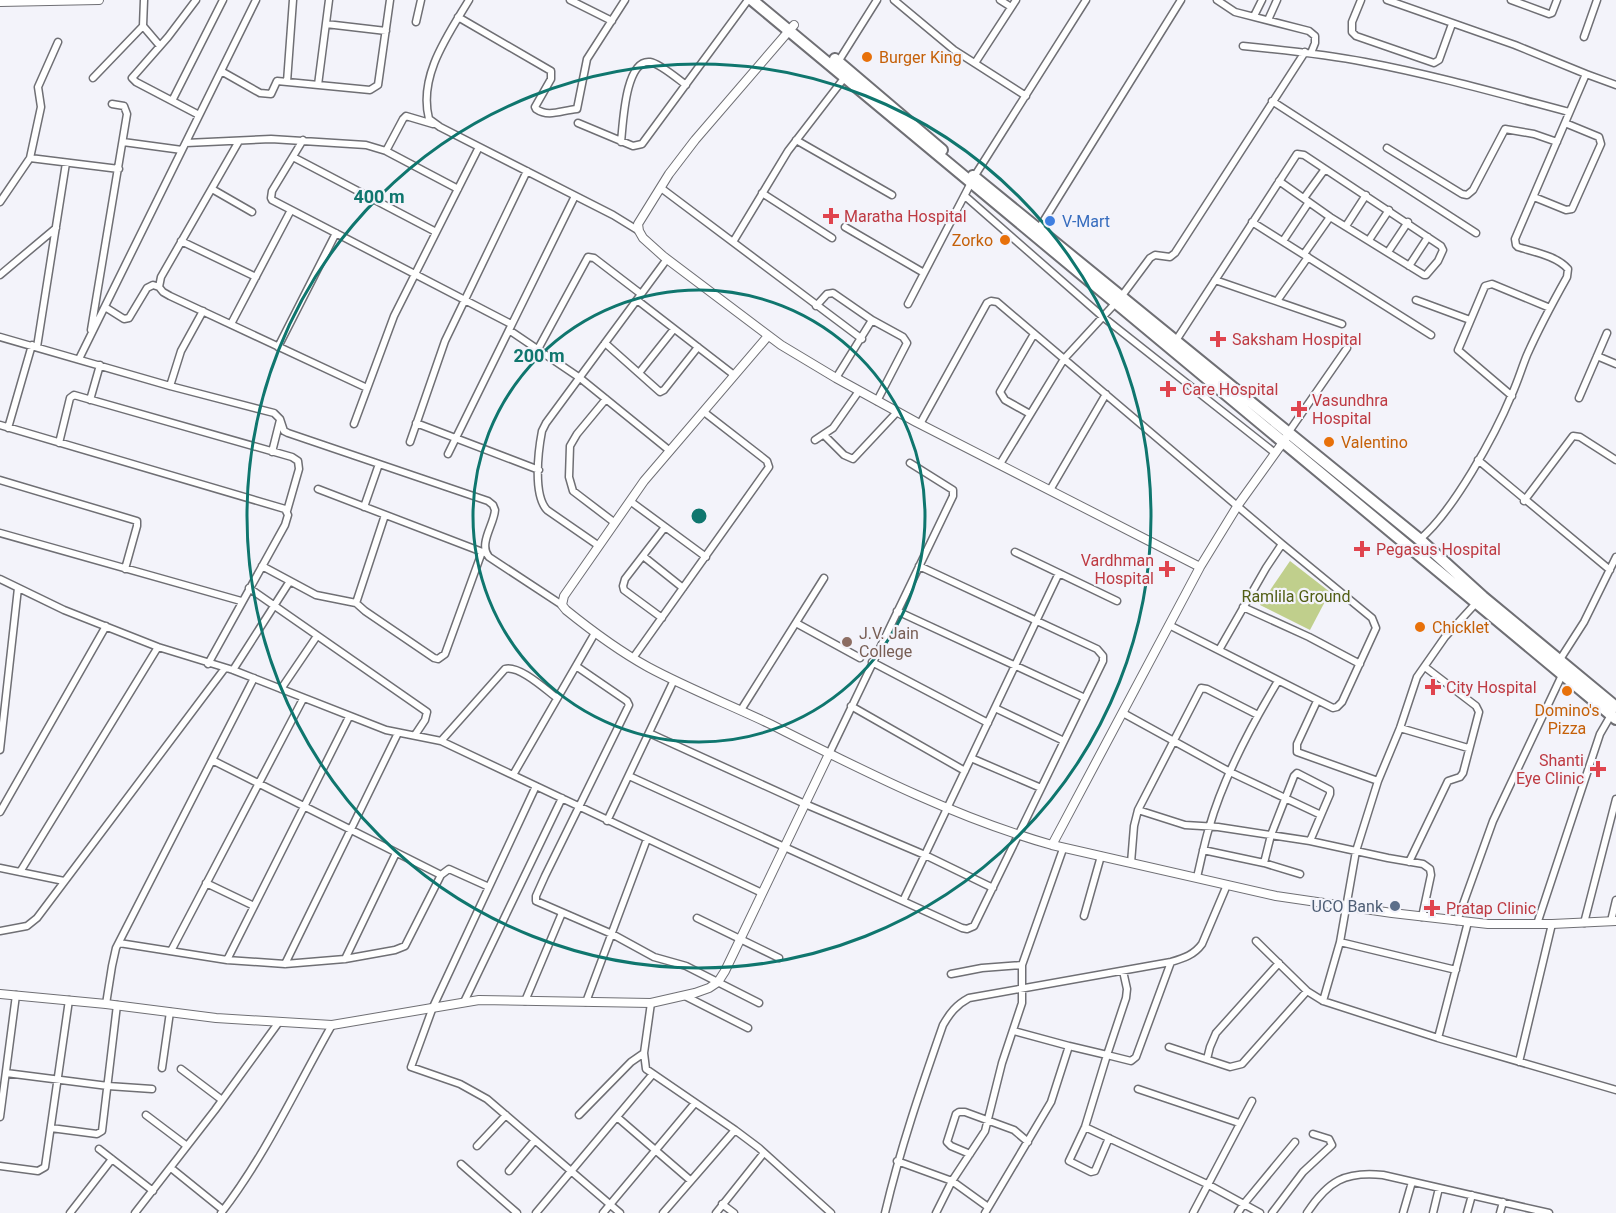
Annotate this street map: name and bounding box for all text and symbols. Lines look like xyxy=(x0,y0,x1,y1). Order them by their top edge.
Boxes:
place label: Burger King xyxy=(879,48,962,67)
marker: Burger King xyxy=(860,50,874,64)
text: 400 m xyxy=(353,186,405,207)
marker: Maratha Hospital xyxy=(822,207,840,225)
place label: Maratha Hospital xyxy=(844,207,967,226)
place label: V-Mart xyxy=(1062,212,1110,231)
marker: V-Mart xyxy=(1043,214,1057,228)
place label: Zorko xyxy=(952,231,993,250)
marker: Zorko xyxy=(998,233,1012,247)
marker: Saksham Hospital xyxy=(1209,330,1227,348)
place label: Saksham Hospital xyxy=(1232,330,1362,349)
text: 200 m xyxy=(513,345,565,366)
marker: Care Hospital xyxy=(1159,380,1177,398)
place label: Care Hospital xyxy=(1182,380,1278,399)
place label: Vasundhra Hospital xyxy=(1312,391,1388,428)
marker: Vasundhra Hospital xyxy=(1290,400,1308,418)
place label: Valentino xyxy=(1341,433,1408,452)
marker: Valentino xyxy=(1322,435,1336,449)
centre of rings xyxy=(689,506,709,526)
marker: Pegasus Hospital xyxy=(1353,540,1371,558)
place label: Pegasus Hospital xyxy=(1376,540,1501,559)
place label: Vardhman Hospital xyxy=(1081,551,1154,588)
marker: Vardhman Hospital xyxy=(1158,560,1176,578)
park label: Ramlila Ground xyxy=(1242,587,1350,606)
place label: Chicklet xyxy=(1432,618,1489,637)
marker: Chicklet xyxy=(1413,620,1427,634)
place label: J.V. Jain College xyxy=(859,624,919,661)
marker: J.V. Jain College xyxy=(840,635,854,649)
marker: City Hospital xyxy=(1424,678,1442,696)
place label: City Hospital xyxy=(1446,678,1537,697)
marker: Domino's Pizza xyxy=(1560,684,1574,698)
place label: Domino's Pizza xyxy=(1535,701,1599,738)
place label: Shanti Eye Clinic xyxy=(1516,751,1584,788)
marker: Shanti Eye Clinic xyxy=(1589,760,1607,778)
place label: UCO Bank xyxy=(1312,897,1384,916)
marker: UCO Bank xyxy=(1388,899,1402,913)
marker: Pratap Clinic xyxy=(1423,899,1441,917)
place label: Pratap Clinic xyxy=(1446,899,1536,918)

